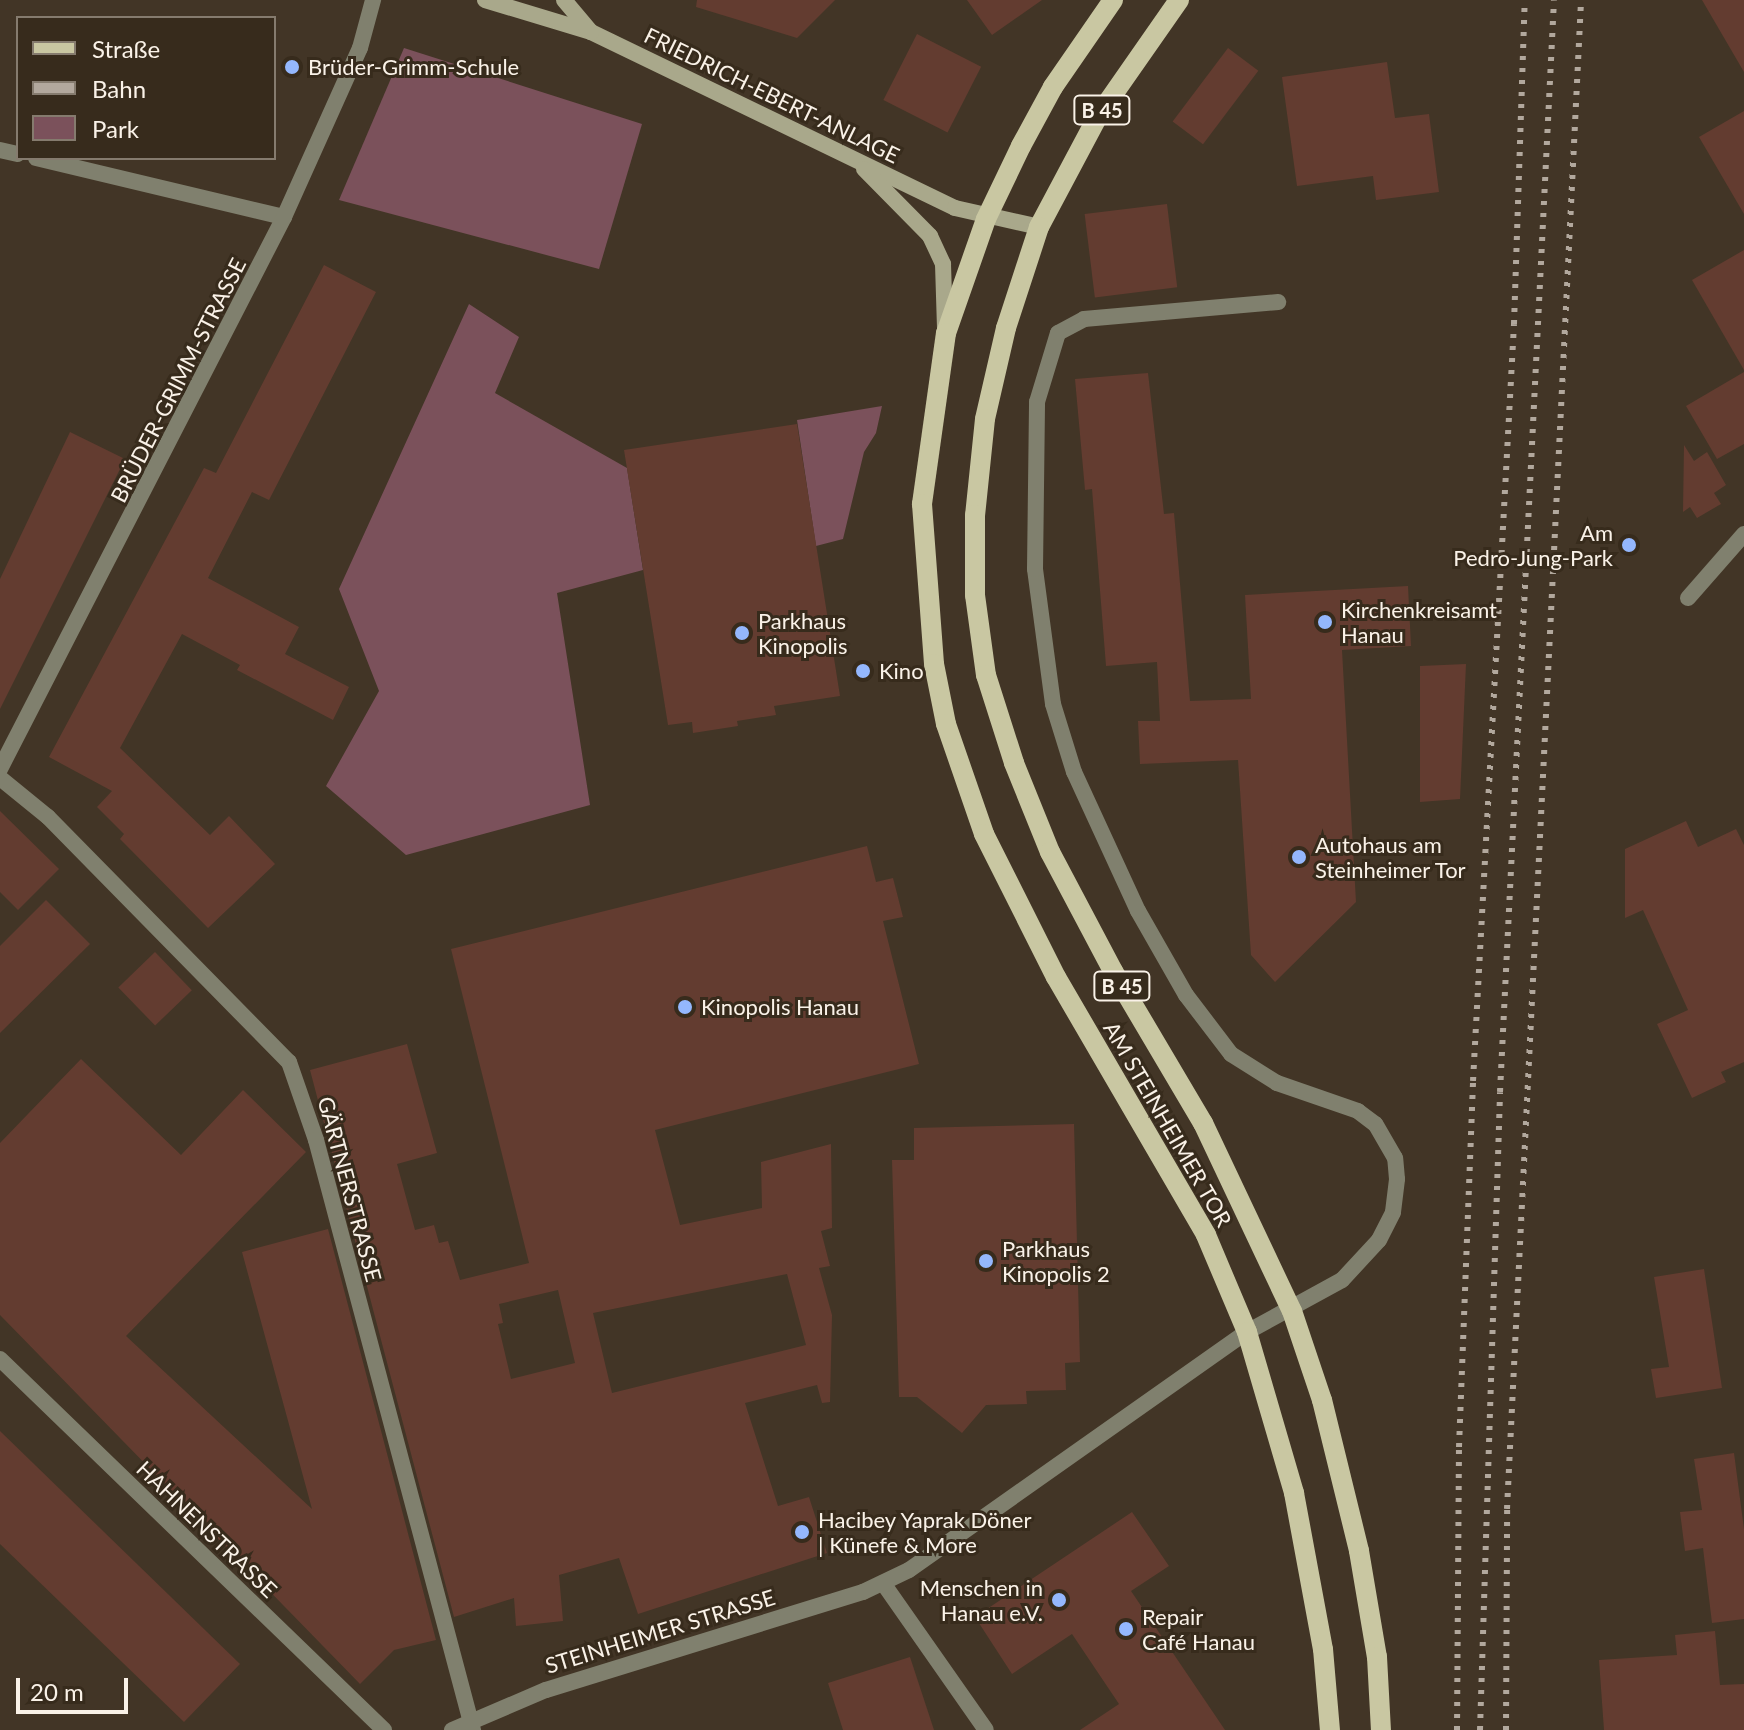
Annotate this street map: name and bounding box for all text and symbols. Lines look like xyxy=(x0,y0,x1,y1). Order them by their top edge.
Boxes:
legend xyxy=(16,16,276,160)
street label: FRIEDRICH-EBERT-ANLAGE xyxy=(640,22,904,168)
text: Straße xyxy=(92,34,160,63)
place label: Brüder-Grimm-Schule xyxy=(308,54,519,80)
marker: Brüder-Grimm-Schule xyxy=(283,58,301,76)
text: Bahn xyxy=(92,74,146,103)
road number: B 45 xyxy=(1072,94,1132,126)
text: Park xyxy=(92,114,139,143)
street label: BRÜDER-GRIMM-STRASSE xyxy=(105,253,251,507)
place label: Am Pedro-Jung-Park xyxy=(1453,519,1613,570)
marker: Am Pedro-Jung-Park xyxy=(1620,536,1638,554)
place label: Kirchenkreisamt Hanau xyxy=(1341,596,1497,648)
place label: Parkhaus Kinopolis xyxy=(758,607,847,658)
marker: Kirchenkreisamt Hanau xyxy=(1316,613,1334,631)
marker: Parkhaus Kinopolis xyxy=(733,624,751,642)
place label: Kino xyxy=(879,658,924,684)
marker: Kino xyxy=(854,662,872,680)
place label: Autohaus am Steinheimer Tor xyxy=(1315,831,1467,882)
marker: Autohaus am Steinheimer Tor xyxy=(1290,848,1308,866)
road number: B 45 xyxy=(1092,970,1152,1002)
place label: Kinopolis Hanau xyxy=(701,994,859,1020)
marker: Kinopolis Hanau xyxy=(676,998,694,1016)
street label: AM STEINHEIMER TOR xyxy=(1098,1016,1238,1232)
street label: GÄRTNERSTRASSE xyxy=(313,1094,387,1284)
place label: Parkhaus Kinopolis 2 xyxy=(1002,1235,1110,1286)
marker: Parkhaus Kinopolis 2 xyxy=(977,1252,995,1270)
street label: HAHNENSTRASSE xyxy=(131,1455,283,1603)
place label: Hacibey Yaprak Döner | Künefe & More xyxy=(818,1506,1033,1558)
marker: Hacibey Yaprak Döner | Künefe & More xyxy=(793,1523,811,1541)
place label: Menschen in Hanau e.V. xyxy=(920,1574,1043,1626)
street label: STEINHEIMER STRASSE xyxy=(542,1583,778,1679)
marker: Menschen in Hanau e.V. xyxy=(1050,1591,1068,1609)
place label: Repair Café Hanau xyxy=(1142,1603,1255,1654)
marker: Repair Café Hanau xyxy=(1117,1620,1135,1638)
scale bar xyxy=(20,1662,132,1712)
text: 20 m xyxy=(30,1677,84,1706)

